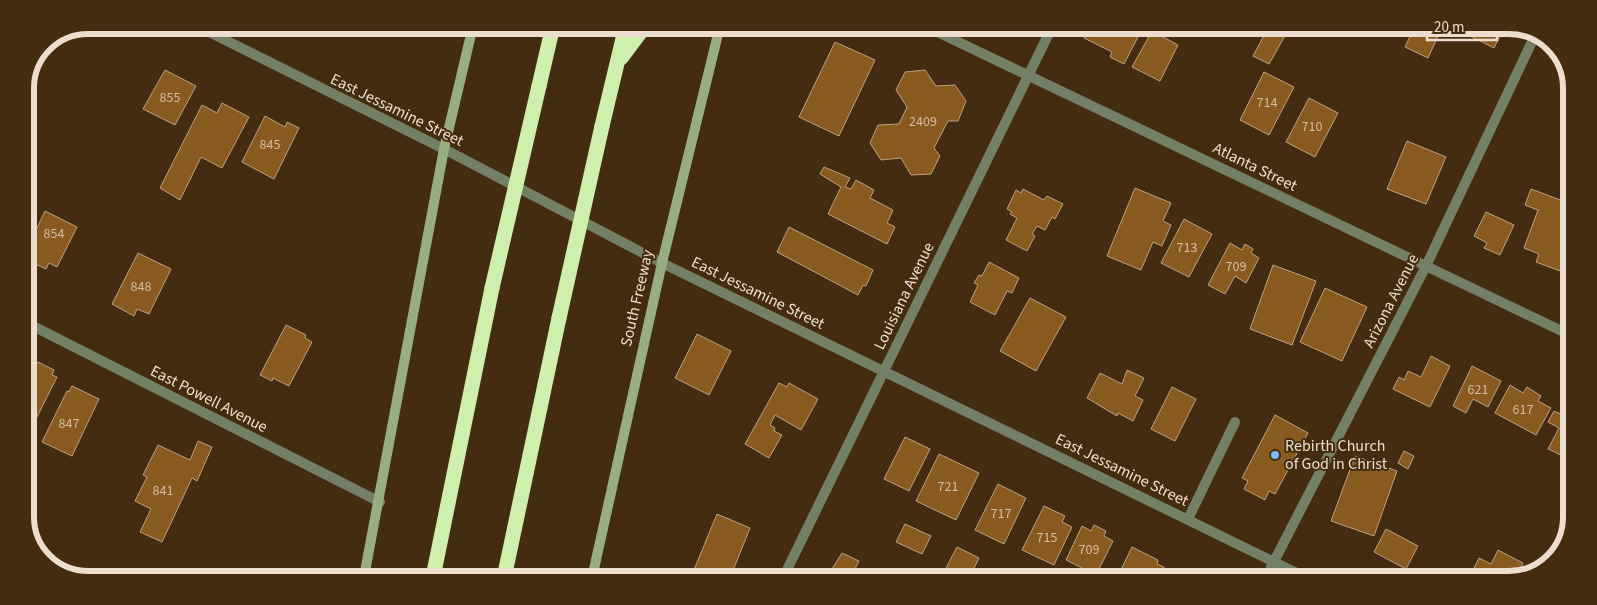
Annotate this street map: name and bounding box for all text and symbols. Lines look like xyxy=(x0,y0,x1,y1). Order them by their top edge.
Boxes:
scale bar xyxy=(1427,10,1497,42)
text: 20 m xyxy=(1434,17,1464,38)
street label: East Jessamine Street xyxy=(327,68,468,152)
house number: 855 xyxy=(160,88,180,108)
house number: 714 xyxy=(1257,93,1277,113)
house number: 2409 xyxy=(909,112,937,132)
house number: 710 xyxy=(1302,117,1322,137)
house number: 845 xyxy=(260,135,280,155)
street label: Atlanta Street xyxy=(1209,137,1301,197)
house number: 854 xyxy=(44,224,64,244)
house number: 713 xyxy=(1177,238,1197,258)
street label: Louisiana Avenue xyxy=(868,239,940,353)
street label: South Freeway xyxy=(615,247,659,349)
street label: Arizona Avenue xyxy=(1358,250,1424,352)
street label: East Jessamine Street xyxy=(688,251,829,335)
house number: 709 xyxy=(1226,257,1246,277)
house number: 848 xyxy=(131,277,151,297)
street label: East Powell Avenue xyxy=(147,360,271,438)
house number: 621 xyxy=(1468,380,1488,400)
house number: 617 xyxy=(1513,400,1533,420)
house number: 847 xyxy=(59,414,79,434)
street label: East Jessamine Street xyxy=(1052,428,1193,512)
place label: Rebirth Church of God in Christ xyxy=(1285,435,1388,475)
marker: Rebirth Church of God in Christ xyxy=(1269,449,1281,461)
house number: 721 xyxy=(938,477,958,497)
house number: 841 xyxy=(153,481,173,501)
house number: 717 xyxy=(991,504,1011,524)
house number: 715 xyxy=(1037,528,1057,548)
house number: 709 xyxy=(1079,540,1099,560)

